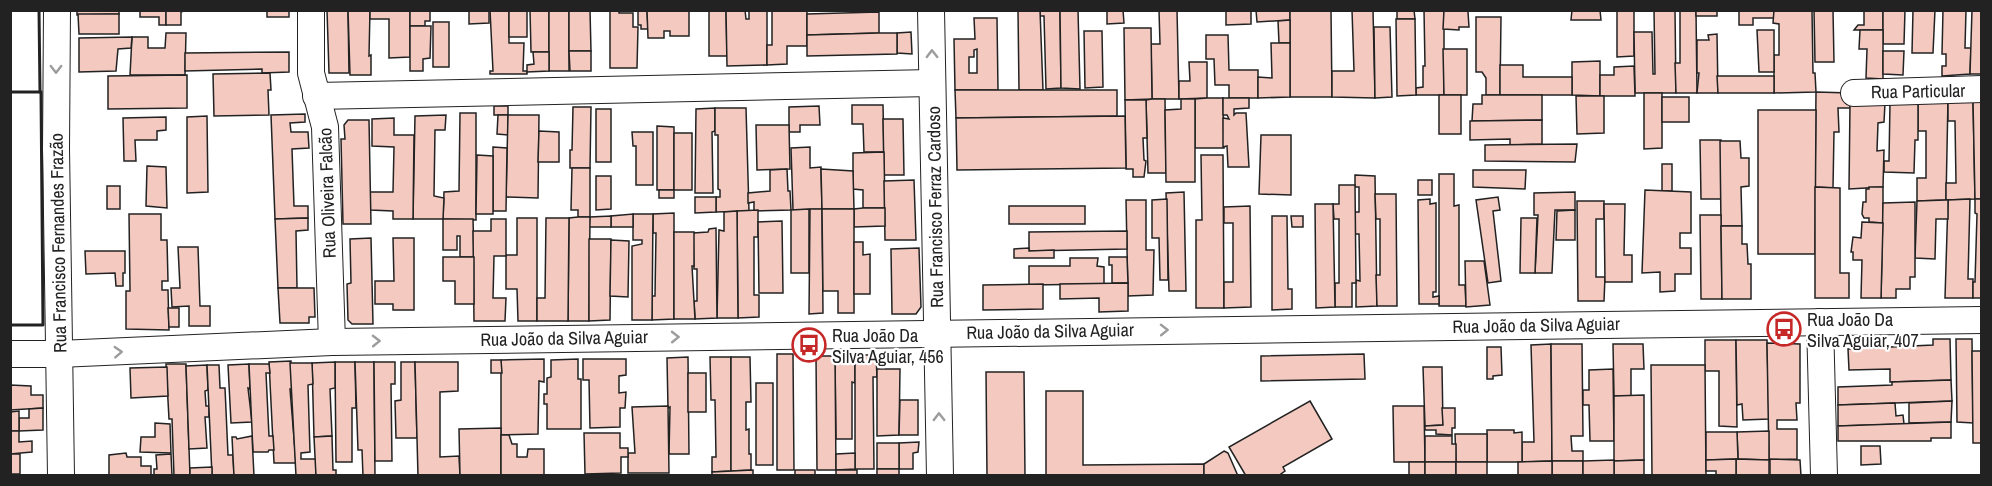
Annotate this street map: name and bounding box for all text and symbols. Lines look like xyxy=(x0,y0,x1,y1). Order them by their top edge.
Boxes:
one-way arrow xyxy=(925,50,938,59)
one-way arrow xyxy=(50,64,62,73)
street label: Rua Particular xyxy=(1871,78,1965,104)
street label: Rua Francisco Ferraz Cardoso xyxy=(921,106,949,308)
street label: Rua Oliveira Falcão xyxy=(312,127,342,259)
street label: Rua Francisco Fernandes Frazão xyxy=(44,133,72,353)
place label: Rua João Da Silva Aguiar, 407 xyxy=(1807,307,1919,353)
street label: Rua João da Silva Aguiar xyxy=(1452,311,1620,339)
bus stop icon: Rua João Da Silva Aguiar, 407 xyxy=(1766,311,1802,347)
street label: Rua João da Silva Aguiar xyxy=(966,317,1134,345)
place label: Rua João Da Silva Aguiar, 456 xyxy=(832,323,944,369)
street label: Rua João da Silva Aguiar xyxy=(480,324,648,352)
one-way arrow xyxy=(1160,324,1169,336)
bus stop icon: Rua João Da Silva Aguiar, 456 xyxy=(791,327,827,363)
one-way arrow xyxy=(671,330,680,343)
one-way arrow xyxy=(371,335,380,347)
one-way arrow xyxy=(113,345,122,358)
one-way arrow xyxy=(933,413,945,422)

